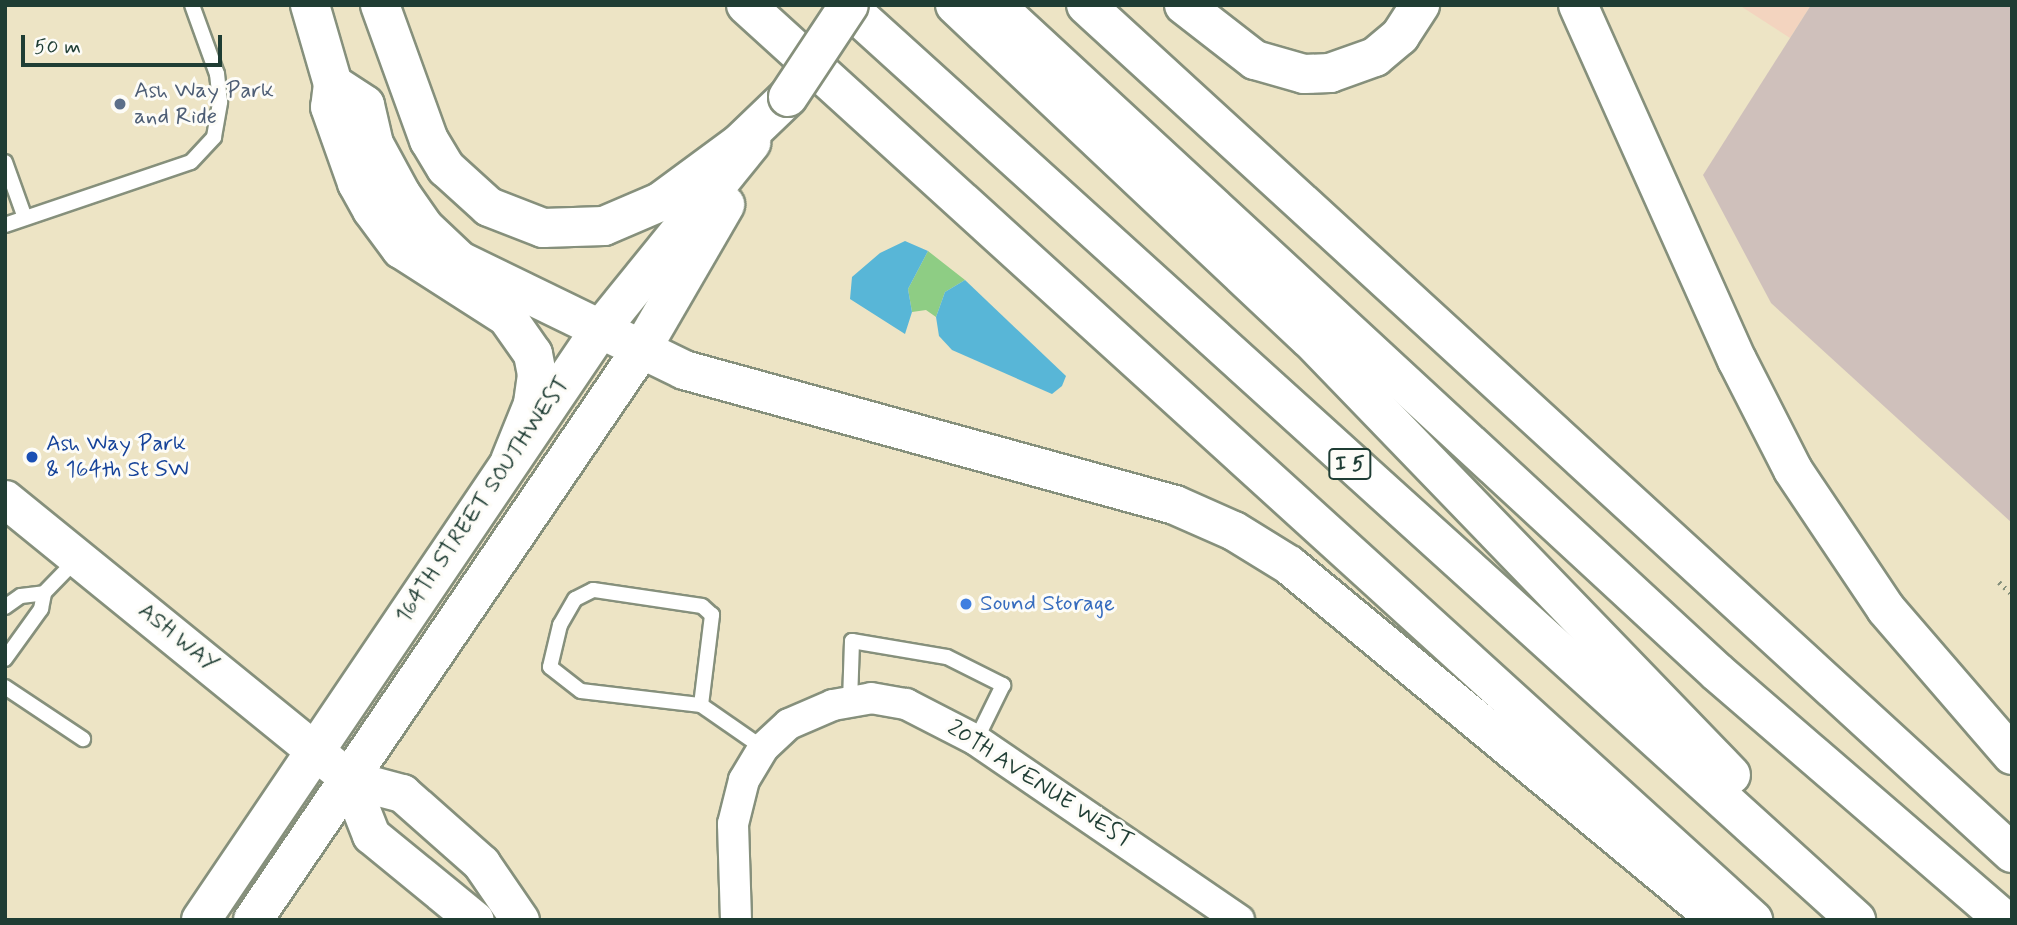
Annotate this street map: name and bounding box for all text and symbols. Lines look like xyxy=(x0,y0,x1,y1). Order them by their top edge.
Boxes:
scale bar xyxy=(24,21,226,65)
text: 50 m xyxy=(34,33,81,61)
place label: Ash Way Park and Ride xyxy=(134,77,271,131)
marker: Ash Way Park and Ride xyxy=(112,96,128,112)
street label: 164TH STREET SOUTHWEST xyxy=(390,371,576,629)
place label: Ash Way Park & 164th St SW xyxy=(46,430,187,484)
road number: I 5 xyxy=(1327,447,1373,482)
marker: Ash Way Park & 164th St SW xyxy=(24,449,40,465)
place label: Sound Storage xyxy=(980,590,1115,618)
marker: Sound Storage xyxy=(958,596,974,612)
street label: ASH WAY xyxy=(133,598,223,678)
street label: 20TH AVENUE WEST xyxy=(943,716,1137,854)

